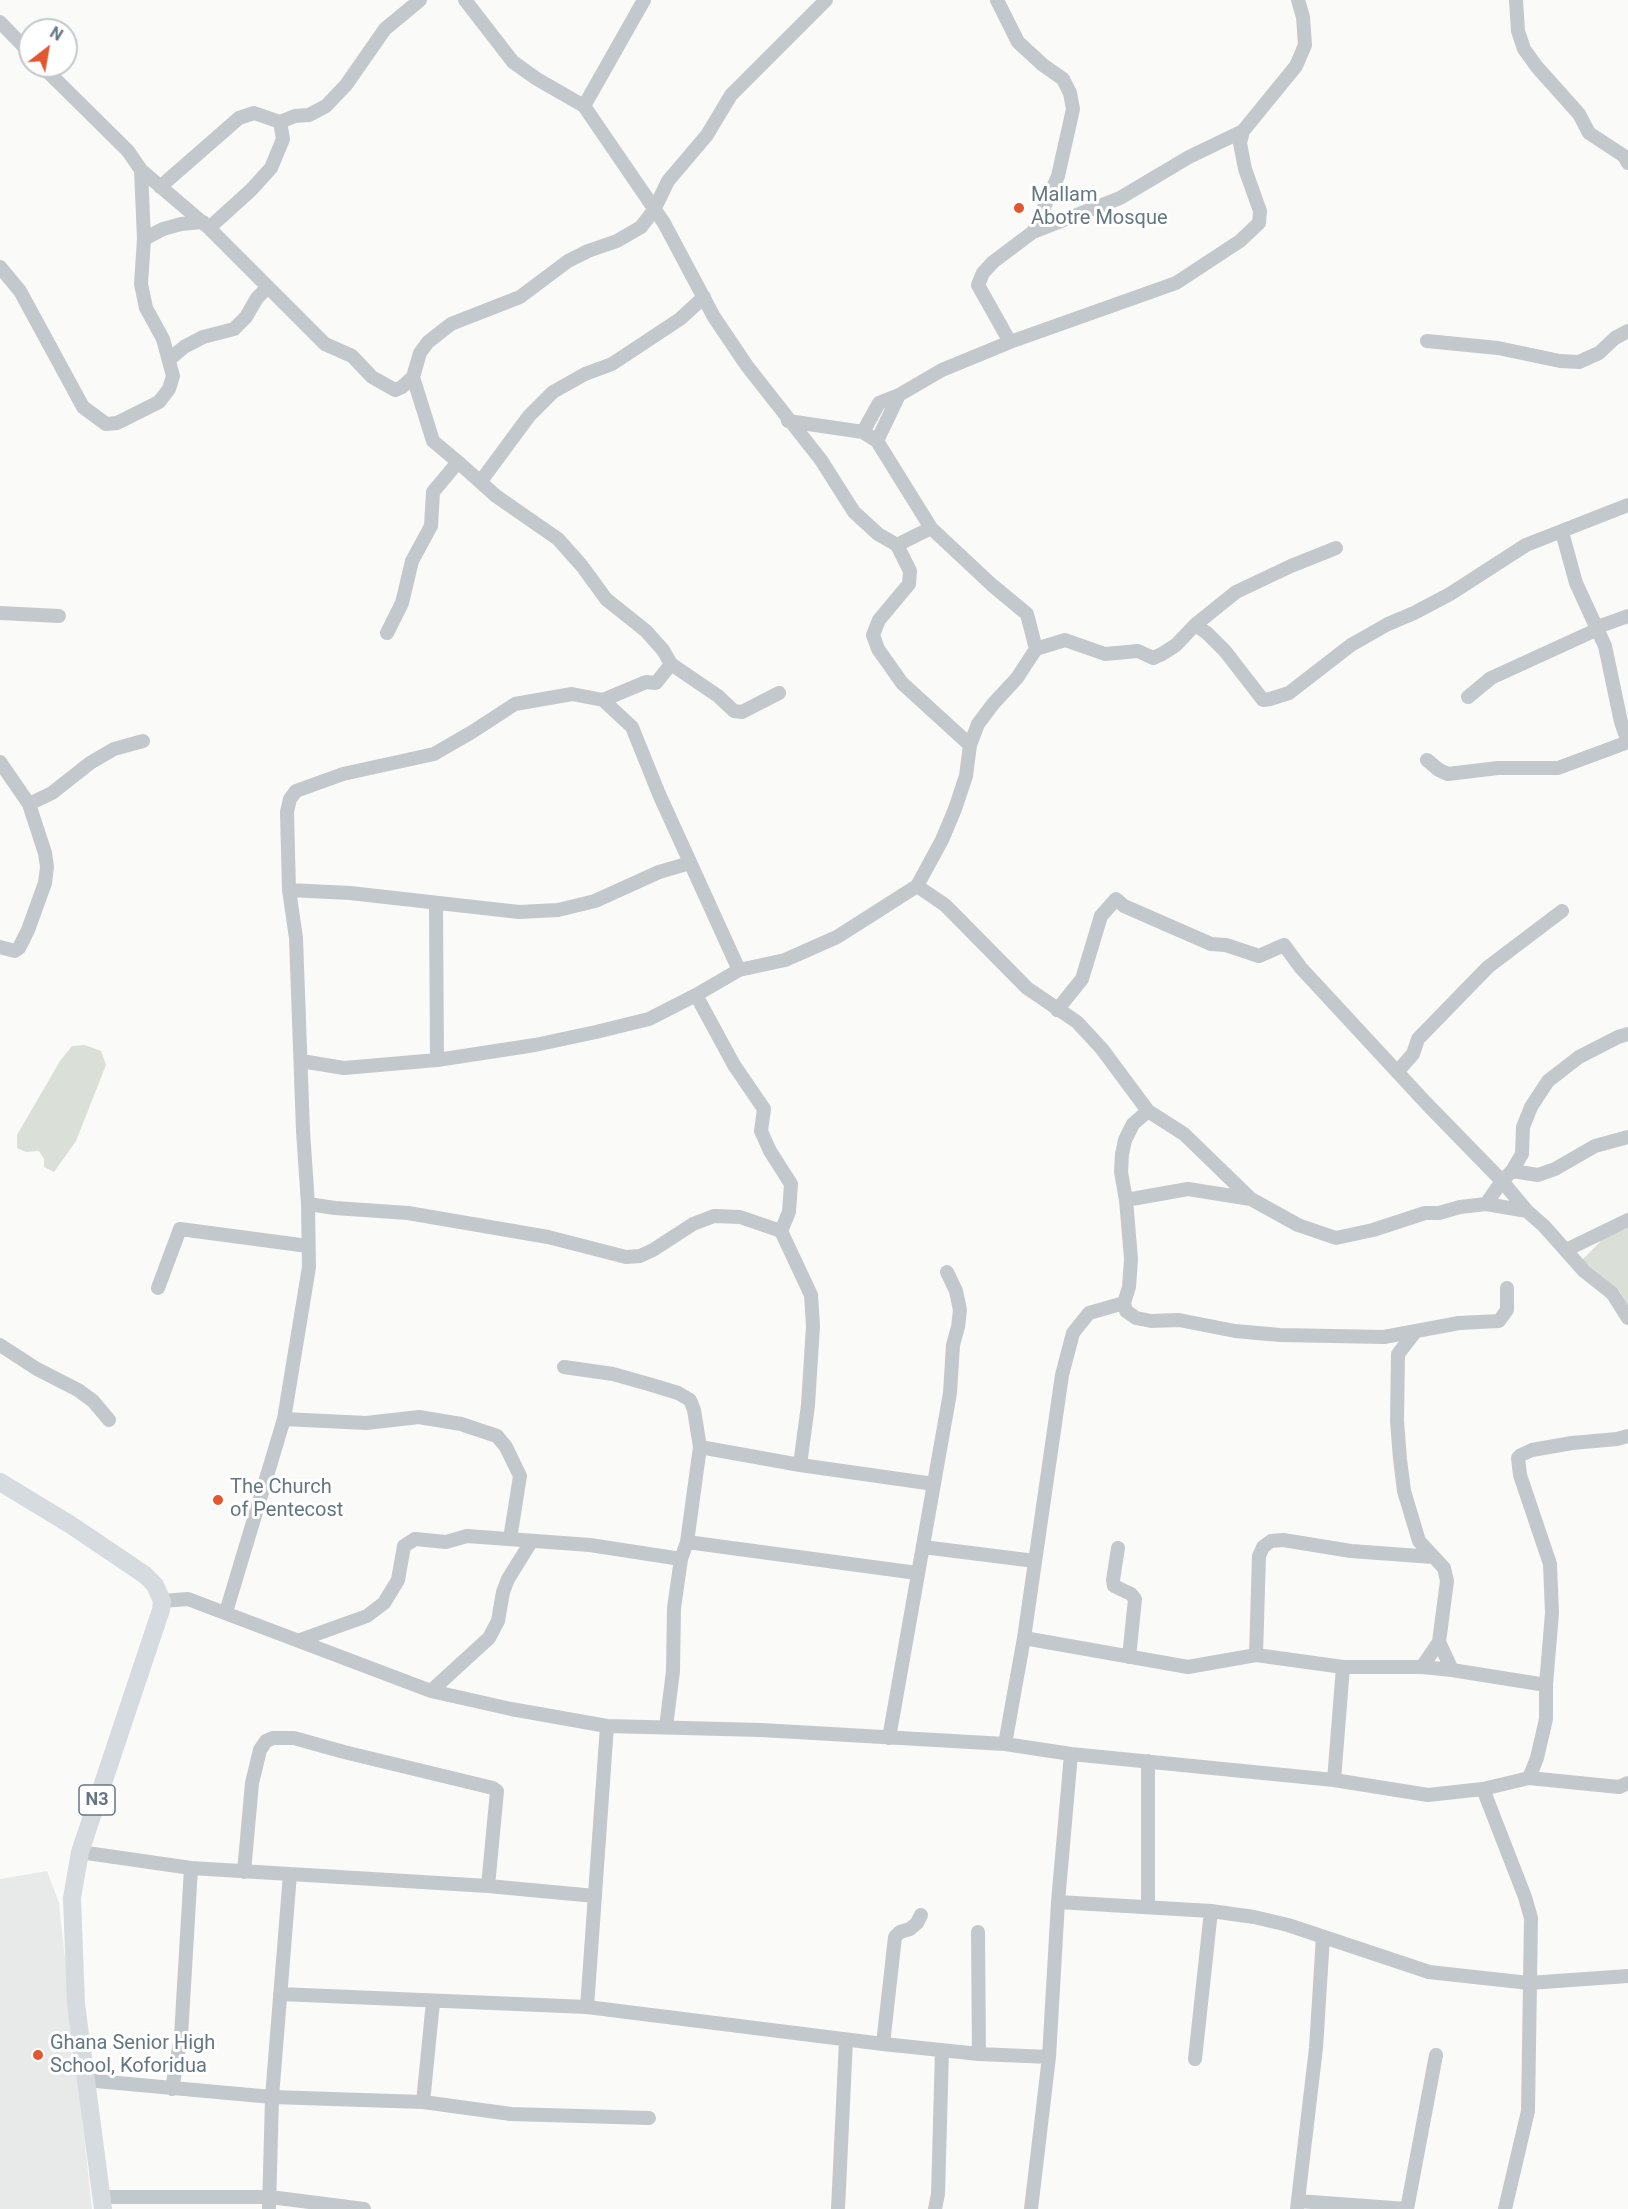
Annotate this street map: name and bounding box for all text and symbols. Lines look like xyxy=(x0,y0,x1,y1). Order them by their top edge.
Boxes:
north arrow xyxy=(18,18,78,78)
text: N xyxy=(47,23,66,45)
place label: Mallam Abotre Mosque xyxy=(1031,184,1168,231)
marker: Mallam Abotre Mosque xyxy=(1012,201,1026,215)
place label: The Church of Pentecost xyxy=(230,1476,343,1523)
marker: The Church of Pentecost xyxy=(211,1493,225,1507)
road number: N3 xyxy=(79,1785,115,1815)
place label: Ghana Senior High School, Koforidua xyxy=(50,2032,215,2079)
marker: Ghana Senior High School, Koforidua xyxy=(31,2048,45,2062)

